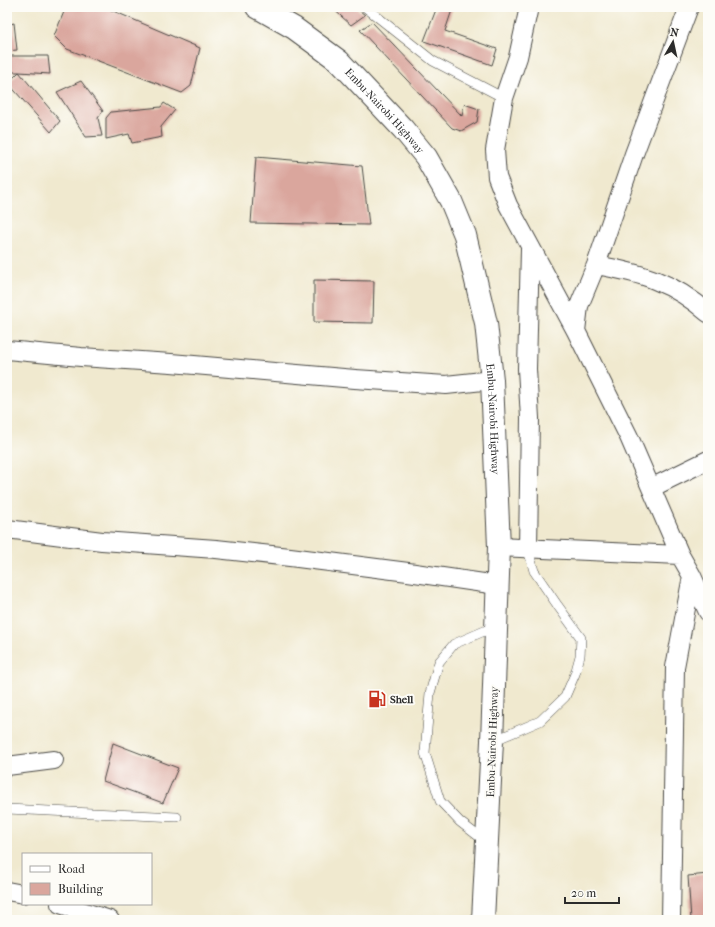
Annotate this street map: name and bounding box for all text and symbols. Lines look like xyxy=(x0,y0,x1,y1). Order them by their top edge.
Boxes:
north arrow xyxy=(653,22,693,62)
text: N xyxy=(669,26,680,40)
street label: Embu-Nairobi Highway xyxy=(342,66,427,157)
street label: Embu-Nairobi Highway xyxy=(483,363,502,476)
street label: Embu-Nairobi Highway xyxy=(484,685,501,798)
fuel station icon: Shell xyxy=(367,689,387,709)
place label: Shell xyxy=(390,693,414,706)
legend xyxy=(22,853,152,905)
text: Road xyxy=(58,862,85,876)
scale bar xyxy=(565,879,619,905)
text: Building xyxy=(58,882,103,896)
text: 20 m xyxy=(571,886,596,900)

